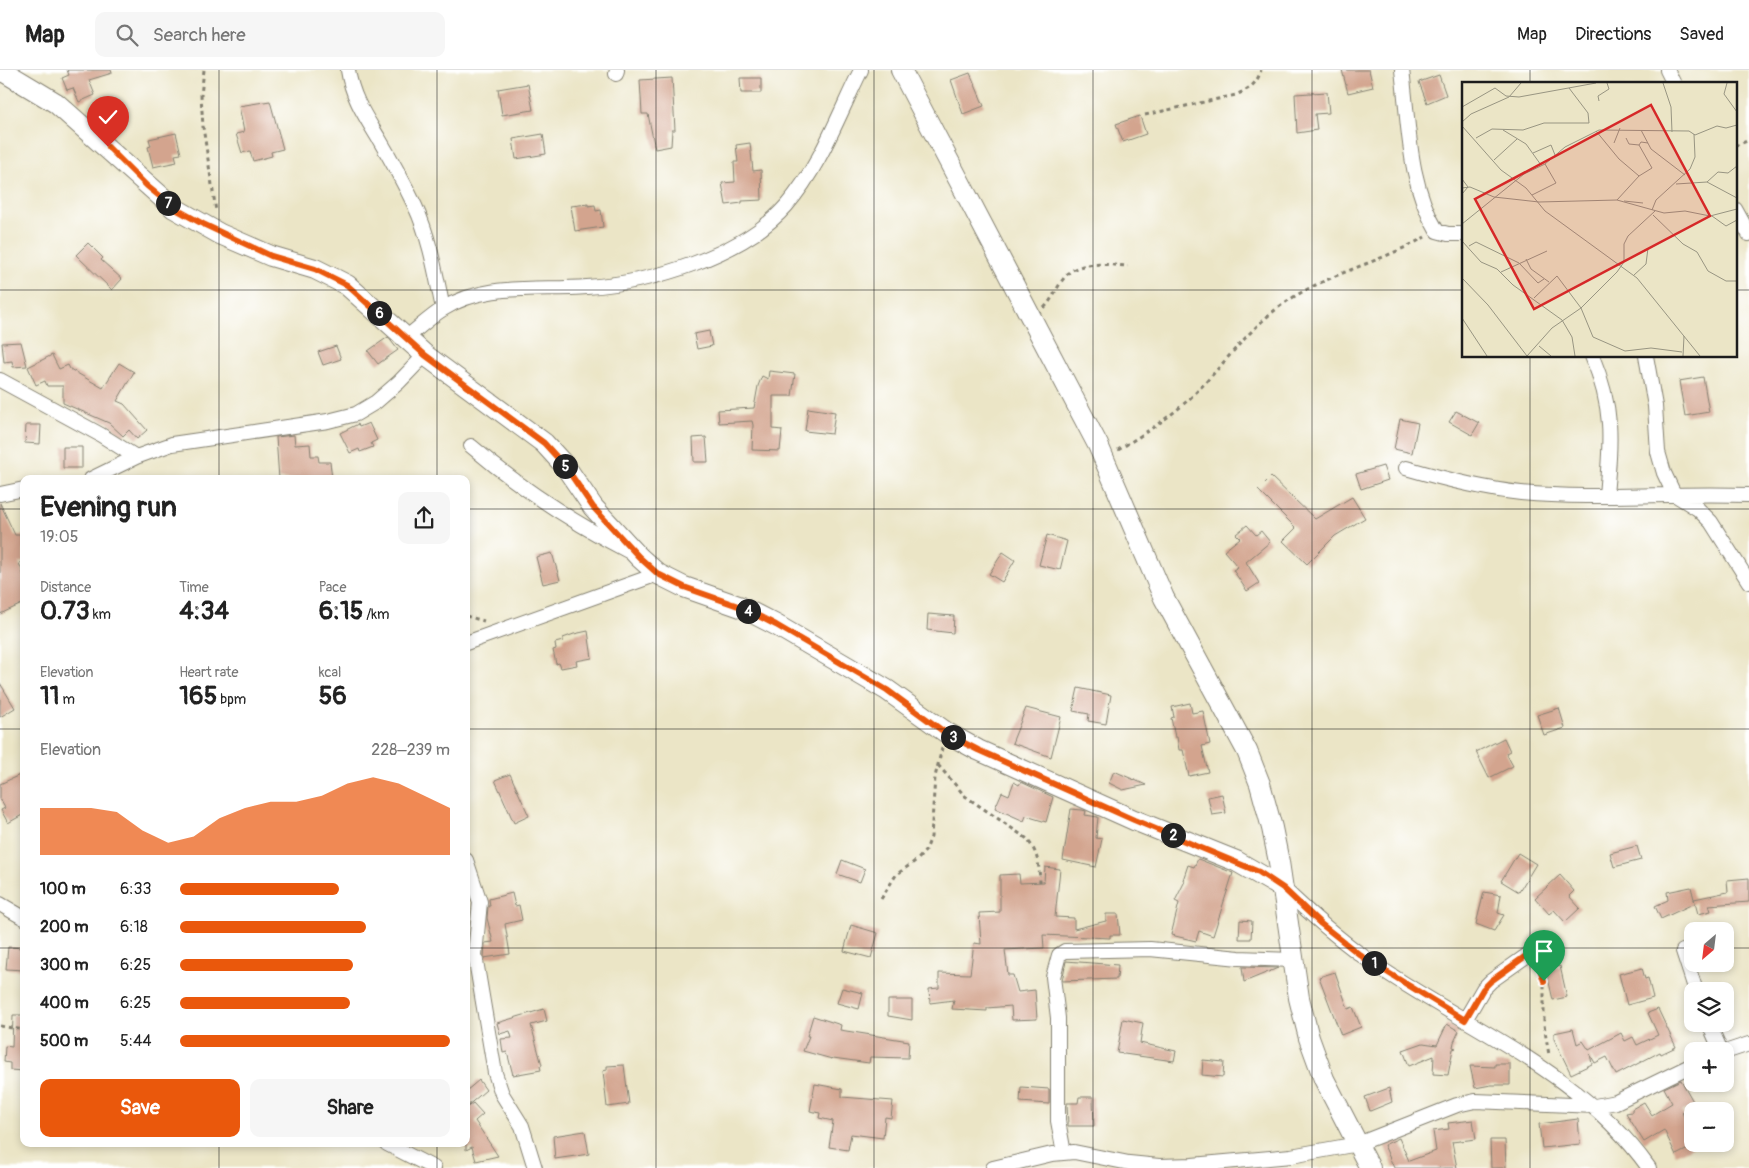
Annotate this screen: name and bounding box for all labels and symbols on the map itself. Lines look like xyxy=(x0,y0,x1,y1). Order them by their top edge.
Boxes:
inset map xyxy=(1462,82,1736,358)
pin xyxy=(87,96,129,147)
pin: 7 xyxy=(156,190,180,216)
pin: 6 xyxy=(366,300,392,326)
pin: 5 xyxy=(552,454,578,478)
pin: 4 xyxy=(736,598,760,624)
pin: 3 xyxy=(940,724,966,750)
pin: 2 xyxy=(1160,822,1186,848)
north arrow xyxy=(1684,922,1734,972)
pin xyxy=(1523,930,1565,981)
pin: 1 xyxy=(1362,950,1386,976)

